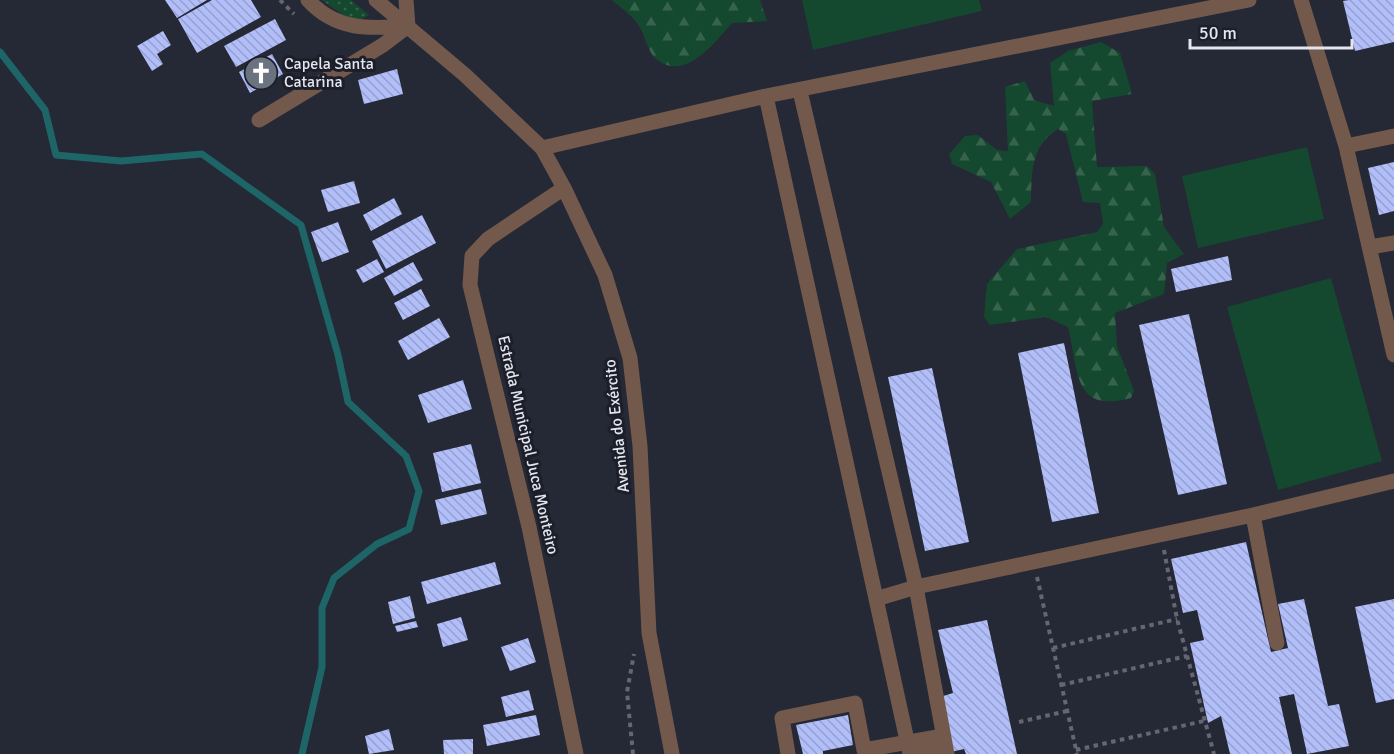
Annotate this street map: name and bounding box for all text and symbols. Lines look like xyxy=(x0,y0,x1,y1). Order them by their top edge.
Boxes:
scale bar xyxy=(1190,12,1352,50)
text: 50 m xyxy=(1199,22,1237,44)
place label: Capela Santa Catarina xyxy=(284,54,374,92)
church icon: Capela Santa Catarina xyxy=(243,55,279,91)
street label: Estrada Municipal Juca Monteiro xyxy=(493,334,563,556)
street label: Avenida do Exército xyxy=(600,359,634,493)

